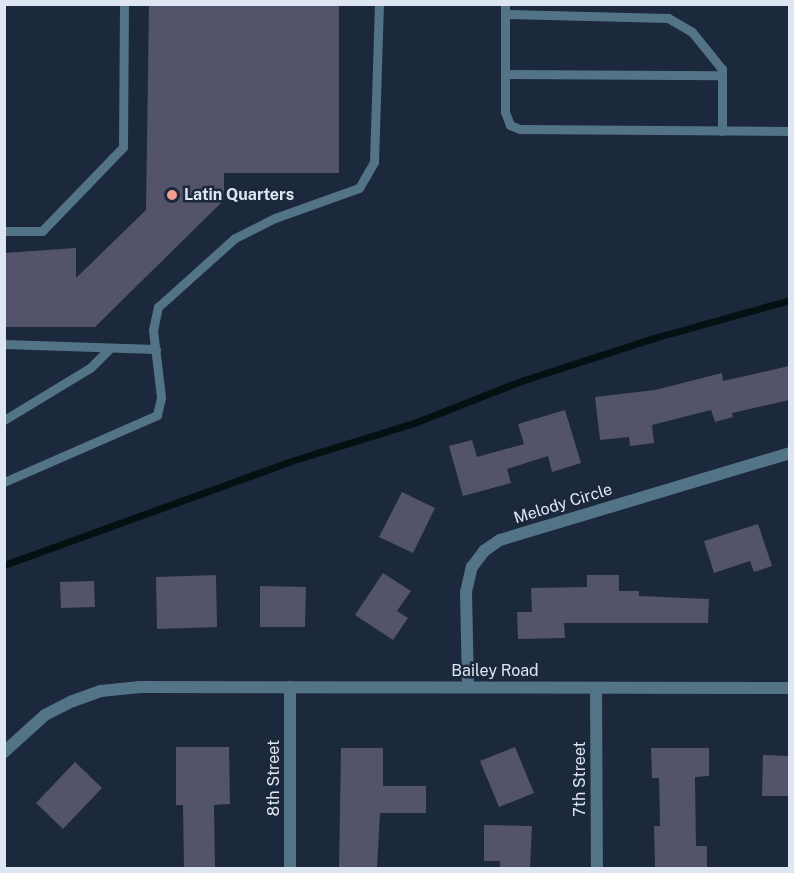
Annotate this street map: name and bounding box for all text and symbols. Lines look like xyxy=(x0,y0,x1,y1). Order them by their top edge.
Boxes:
place label: Latin Quarters xyxy=(184,185,294,205)
marker: Latin Quarters xyxy=(165,188,179,202)
street label: Melody Circle xyxy=(511,480,615,528)
street label: Bailey Road xyxy=(451,661,539,681)
street label: 8th Street xyxy=(264,740,284,816)
street label: 7th Street xyxy=(570,741,590,817)

